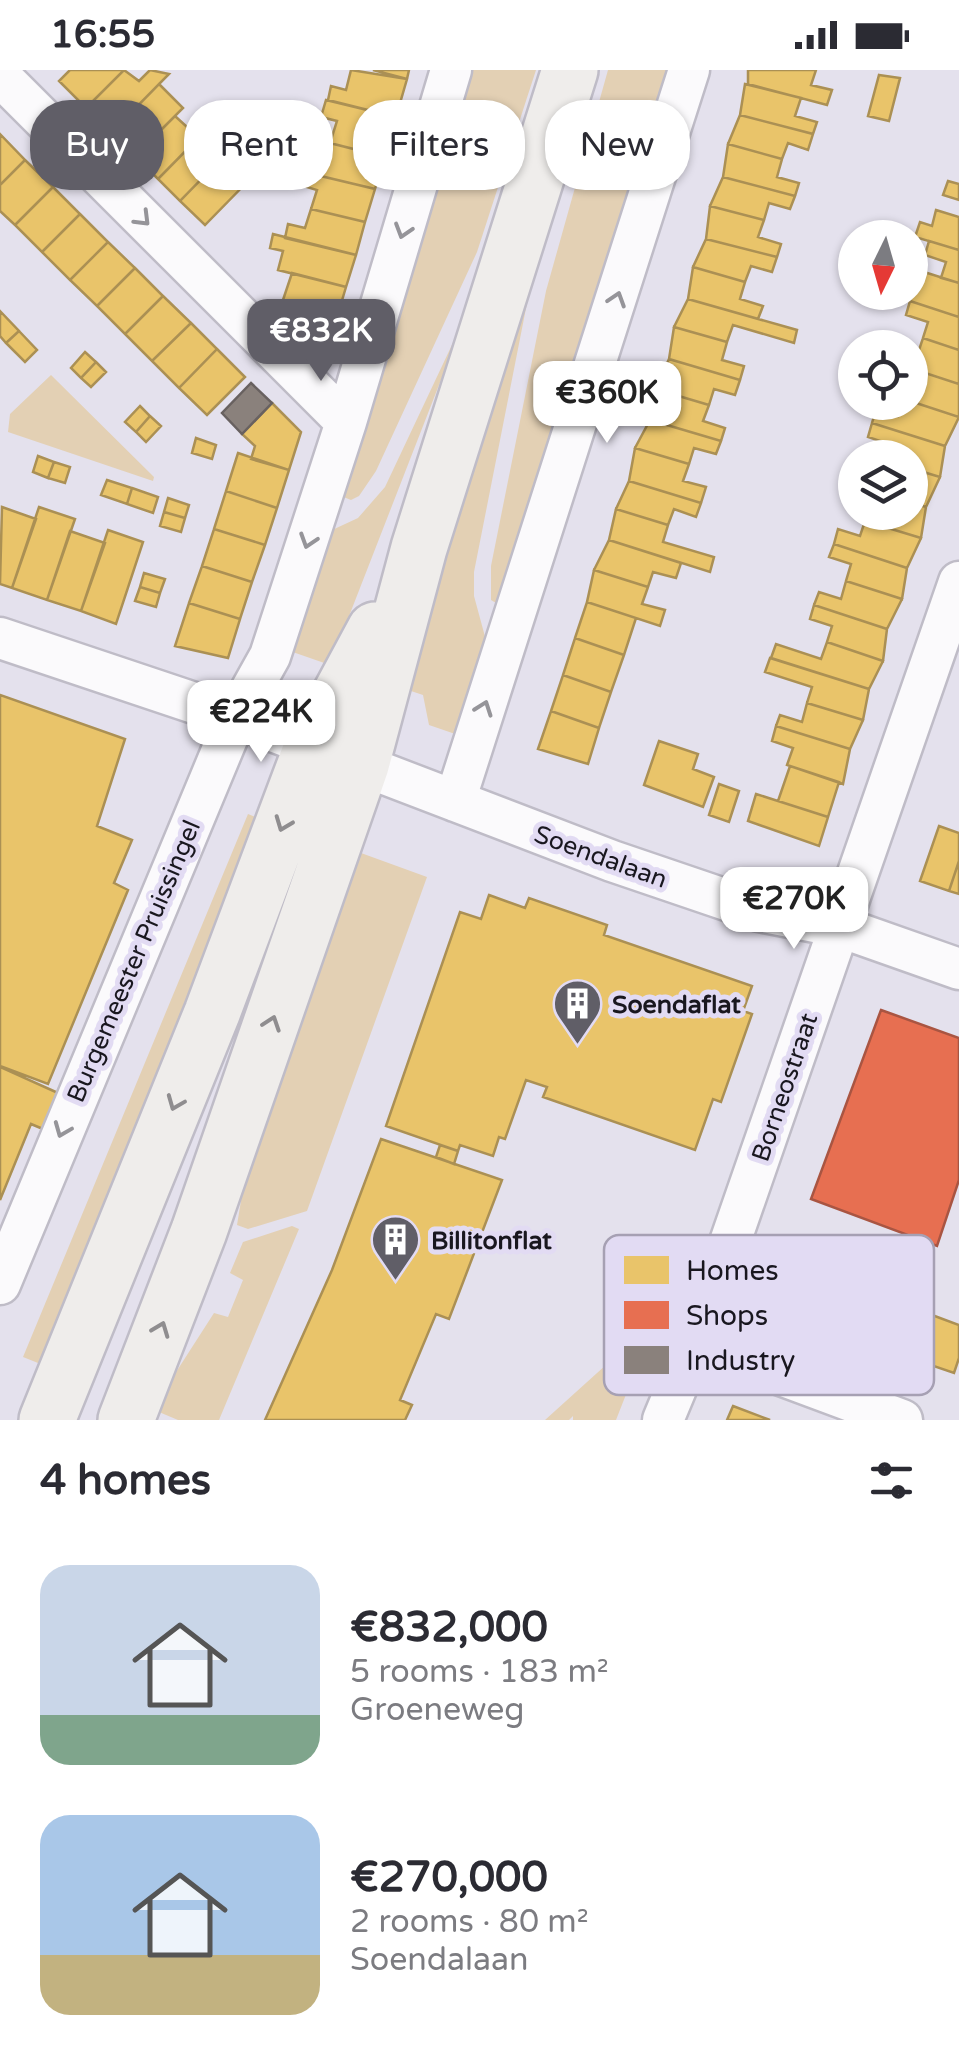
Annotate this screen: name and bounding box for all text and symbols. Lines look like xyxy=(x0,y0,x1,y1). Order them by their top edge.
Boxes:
text: 16:55 xyxy=(50,12,155,58)
chip: Buy xyxy=(30,100,164,190)
chip: Rent xyxy=(184,100,333,190)
chip: Filters xyxy=(353,100,525,190)
chip: New xyxy=(545,100,690,190)
one-way arrow xyxy=(132,208,150,226)
north arrow xyxy=(838,220,928,310)
map controls xyxy=(838,220,928,530)
one-way arrow xyxy=(394,221,415,238)
one-way arrow xyxy=(605,292,625,309)
pin: €832K xyxy=(251,299,391,384)
text: €832K xyxy=(269,312,373,350)
button: locate xyxy=(838,330,928,420)
pin: €360K xyxy=(537,361,677,446)
text: €360K xyxy=(555,374,659,412)
button: layers xyxy=(838,440,928,530)
one-way arrow xyxy=(299,532,319,549)
pin: €224K xyxy=(191,680,331,765)
text: €224K xyxy=(209,693,313,731)
one-way arrow xyxy=(472,701,492,718)
one-way arrow xyxy=(274,814,295,831)
street label: Burgemeester Pruissingel xyxy=(61,816,207,1107)
street label: Soendalaan xyxy=(530,819,671,895)
pin: €270K xyxy=(724,867,864,952)
text: €270K xyxy=(742,880,846,918)
building icon: Soendaflat xyxy=(551,978,603,1046)
place label: Soendaflat xyxy=(612,990,741,1020)
street label: Borneostraat xyxy=(746,1009,824,1165)
one-way arrow xyxy=(260,1016,280,1033)
one-way arrow xyxy=(167,1094,187,1111)
one-way arrow xyxy=(54,1120,74,1137)
building icon: Billitonflat xyxy=(370,1214,422,1282)
place label: Billitonflat xyxy=(431,1226,552,1256)
legend xyxy=(604,1235,934,1395)
text: Homes xyxy=(686,1254,779,1288)
text: Shops xyxy=(686,1299,768,1333)
one-way arrow xyxy=(150,1321,170,1339)
text: Industry xyxy=(686,1344,795,1378)
icon: filters xyxy=(864,1453,919,1508)
text: 4 homes xyxy=(40,1455,211,1506)
text: €832,000 xyxy=(350,1602,548,1653)
icon: home xyxy=(120,1605,240,1725)
text: 5 rooms · 183 m² xyxy=(350,1653,609,1691)
text: Groeneweg xyxy=(350,1691,524,1729)
text: €270,000 xyxy=(350,1852,548,1903)
icon: home xyxy=(120,1855,240,1975)
text: 2 rooms · 80 m² xyxy=(350,1903,589,1941)
text: Soendalaan xyxy=(350,1941,528,1979)

